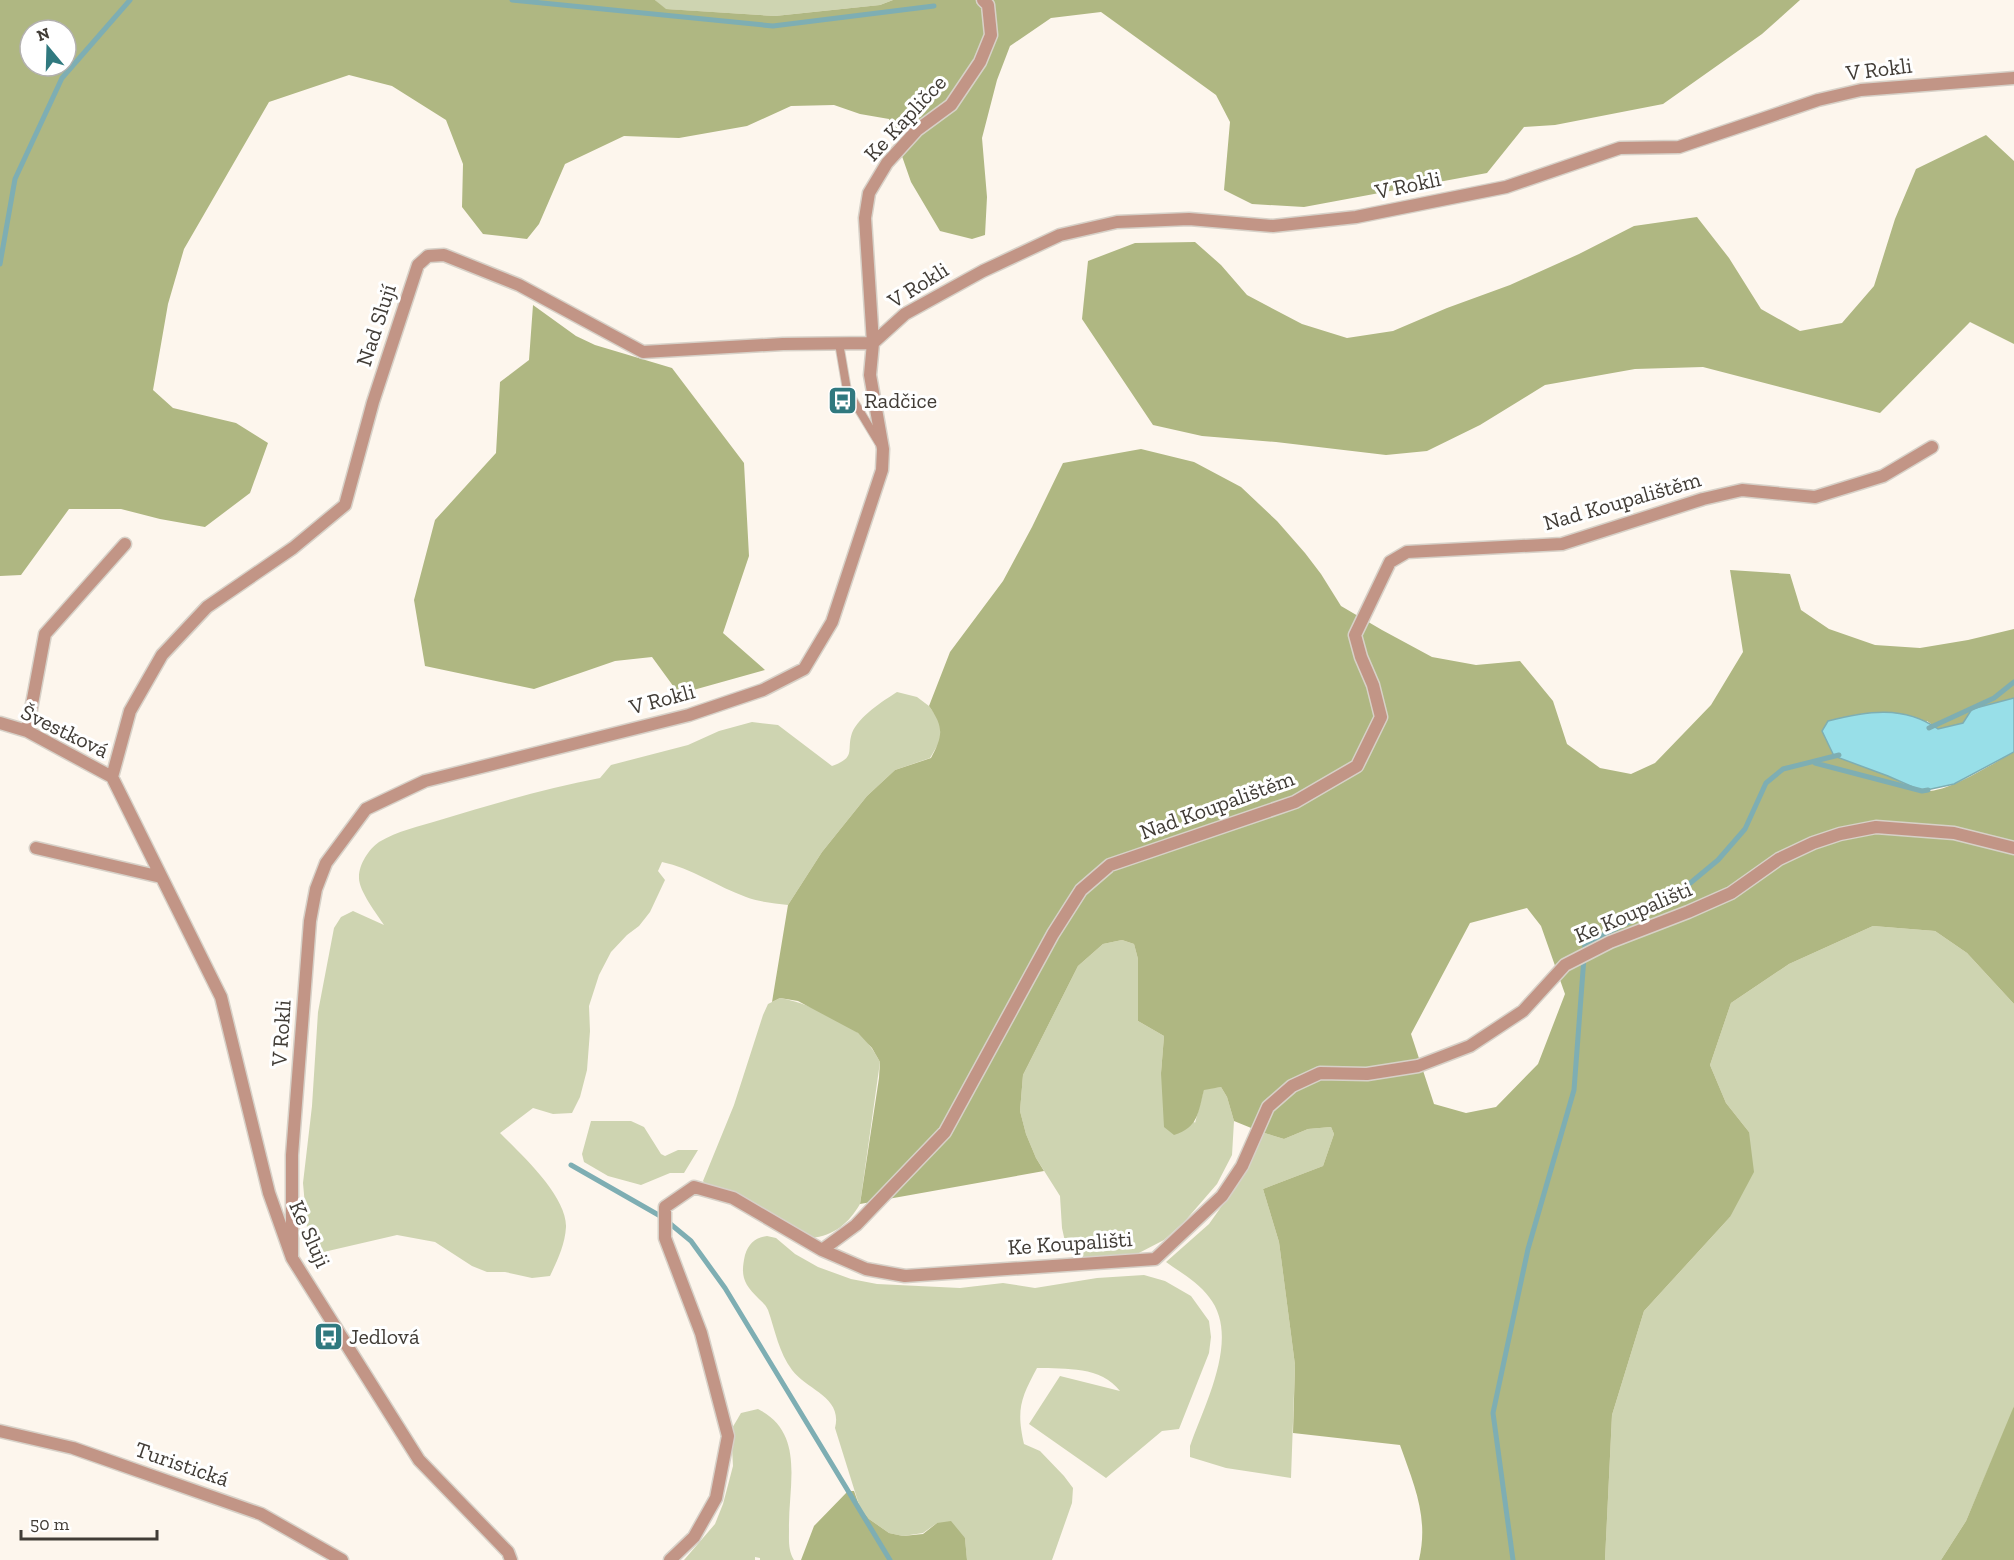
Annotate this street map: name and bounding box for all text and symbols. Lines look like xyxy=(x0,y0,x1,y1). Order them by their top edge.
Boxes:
north arrow xyxy=(18,18,78,78)
text: N xyxy=(34,23,52,45)
street label: V Rokli xyxy=(1843,52,1914,87)
street label: Ke Kapličce xyxy=(858,69,952,167)
street label: V Rokli xyxy=(1372,165,1443,205)
street label: V Rokli xyxy=(882,256,953,315)
street label: Nad Slují xyxy=(350,280,402,370)
bus stop icon: Radčice xyxy=(827,384,859,416)
place label: Radčice xyxy=(864,387,937,414)
street label: Nad Koupalištěm xyxy=(1540,466,1704,536)
street label: V Rokli xyxy=(625,677,698,721)
street label: Švestková xyxy=(17,698,114,764)
street label: Nad Koupalištěm xyxy=(1136,765,1298,845)
street label: Ke Koupališti xyxy=(1570,875,1696,949)
street label: V Rokli xyxy=(265,999,297,1068)
street label: Ke Sluji xyxy=(283,1196,337,1272)
street label: Ke Koupališti xyxy=(1007,1225,1133,1261)
bus stop icon: Jedlová xyxy=(312,1320,344,1352)
place label: Jedlová xyxy=(349,1323,420,1350)
street label: Turistická xyxy=(131,1435,233,1493)
scale bar xyxy=(21,1503,158,1541)
text: 50 m xyxy=(30,1513,70,1535)

